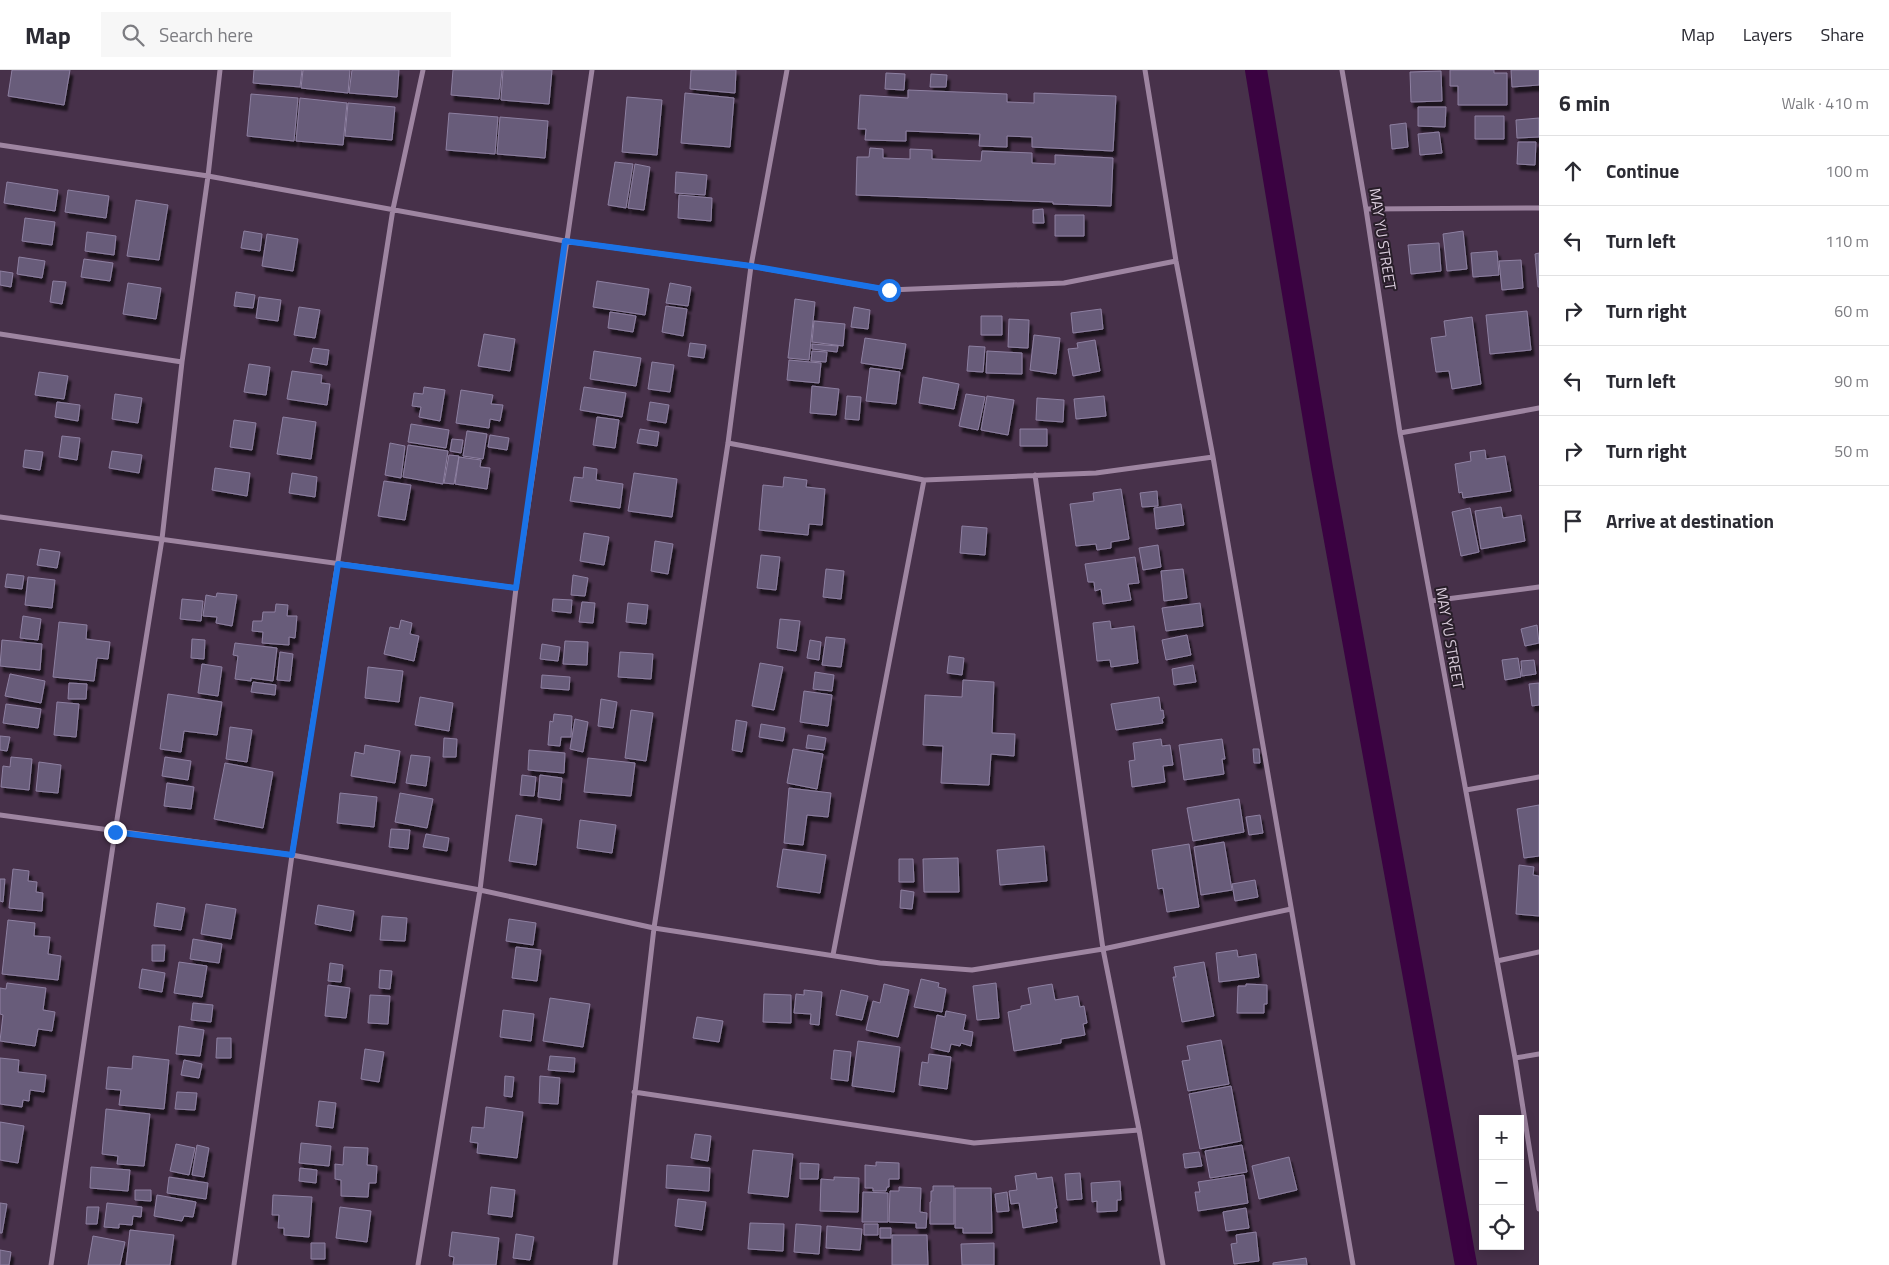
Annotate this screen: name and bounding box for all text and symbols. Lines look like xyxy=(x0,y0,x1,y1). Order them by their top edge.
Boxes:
search box xyxy=(101,12,451,57)
text: Map xyxy=(25,17,71,53)
text: Search here xyxy=(159,20,253,49)
icon: search xyxy=(119,21,147,49)
text: Map xyxy=(1681,21,1715,48)
text: Layers xyxy=(1743,21,1792,48)
text: Share xyxy=(1820,21,1864,48)
text: 6 min xyxy=(1559,87,1610,119)
text: Walk · 410 m xyxy=(1781,91,1869,115)
text: Continue xyxy=(1606,156,1679,185)
icon: ahead xyxy=(1559,157,1587,185)
text: 100 m xyxy=(1825,159,1869,183)
street label: MAY YU STREET xyxy=(1364,186,1402,292)
text: Turn left xyxy=(1606,226,1676,255)
icon: left xyxy=(1559,227,1587,255)
text: 110 m xyxy=(1825,229,1869,253)
route start xyxy=(878,279,901,302)
text: Turn right xyxy=(1606,296,1687,325)
icon: right xyxy=(1559,297,1587,325)
text: 60 m xyxy=(1834,299,1869,323)
text: Turn left xyxy=(1606,366,1676,395)
icon: left xyxy=(1559,367,1587,395)
text: 90 m xyxy=(1834,369,1869,393)
text: Turn right xyxy=(1606,436,1687,465)
icon: right xyxy=(1559,437,1587,465)
text: 50 m xyxy=(1834,439,1869,463)
text: Arrive at destination xyxy=(1606,506,1774,535)
icon: arrive xyxy=(1559,507,1587,535)
street label: MAY YU STREET xyxy=(1430,585,1470,691)
route end xyxy=(104,821,127,844)
map controls xyxy=(1479,1115,1524,1250)
button: + xyxy=(1479,1115,1524,1160)
button: − xyxy=(1479,1160,1524,1205)
button: locate xyxy=(1479,1205,1524,1250)

